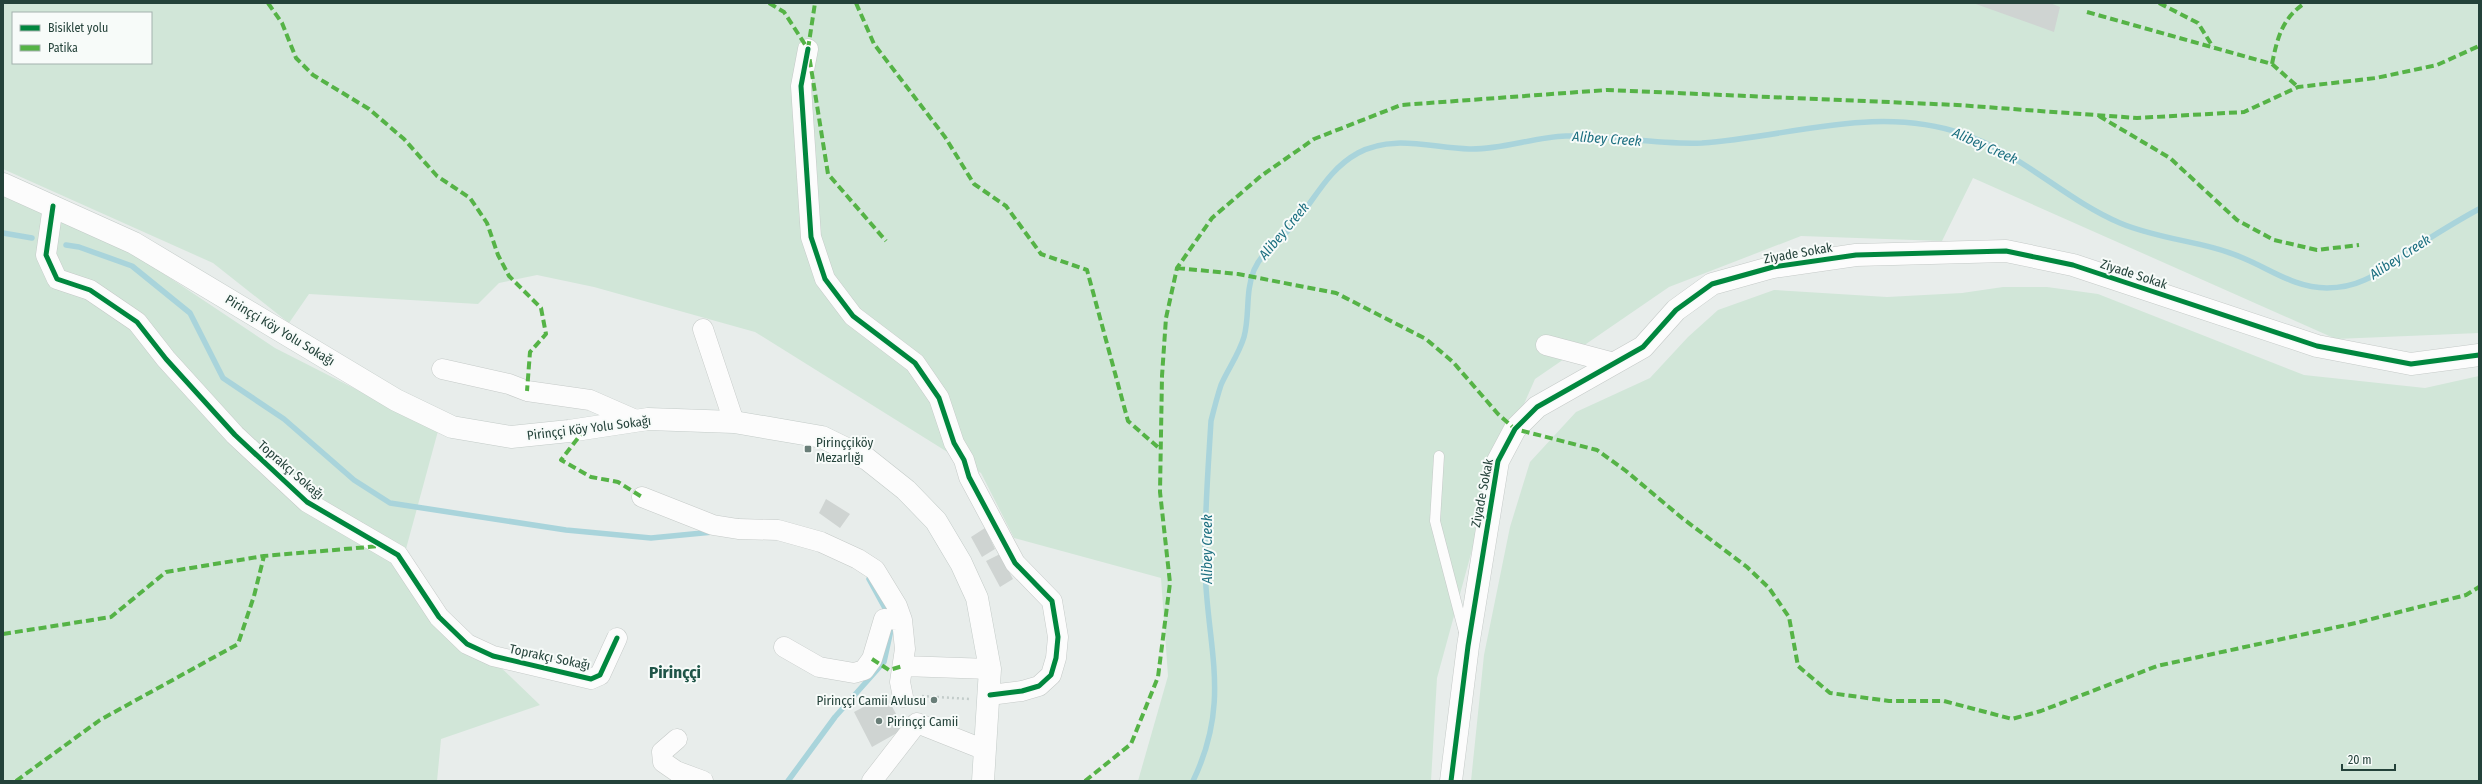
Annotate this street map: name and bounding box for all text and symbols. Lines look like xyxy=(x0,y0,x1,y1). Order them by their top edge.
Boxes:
legend xyxy=(12,12,152,64)
text: Bisiklet yolu xyxy=(48,21,108,35)
text: Patika xyxy=(48,41,78,55)
water label: Alibey Creek xyxy=(1949,124,2020,168)
water label: Alibey Creek xyxy=(1571,128,1642,150)
water label: Alibey Creek xyxy=(1255,199,1313,264)
water label: Alibey Creek xyxy=(2365,231,2434,284)
street label: Ziyade Sokak xyxy=(1763,239,1834,266)
street label: Ziyade Sokak xyxy=(2099,256,2170,292)
street label: Pirinççi Köy Yolu Sokağı xyxy=(223,291,337,369)
street label: Pirinççi Köy Yolu Sokağı xyxy=(526,413,652,443)
place label: Pirinççiköy Mezarlığı xyxy=(816,435,874,465)
street label: Toprakçı Sokağı xyxy=(255,437,327,503)
marker: Pirinççiköy Mezarlığı xyxy=(803,444,813,454)
street label: Ziyade Sokak xyxy=(1468,457,1496,529)
water label: Alibey Creek xyxy=(1199,514,1216,585)
street label: Toprakçı Sokağı xyxy=(508,641,592,673)
district label: Pirinççi xyxy=(649,662,701,683)
place label: Pirinççi Camii Avlusu xyxy=(816,693,926,708)
marker: Pirinççi Camii Avlusu xyxy=(929,695,939,705)
place label: Pirinççi Camii xyxy=(887,714,958,729)
marker: Pirinççi Camii xyxy=(874,716,884,726)
scale bar xyxy=(2342,746,2395,772)
text: 20 m xyxy=(2348,753,2372,767)

